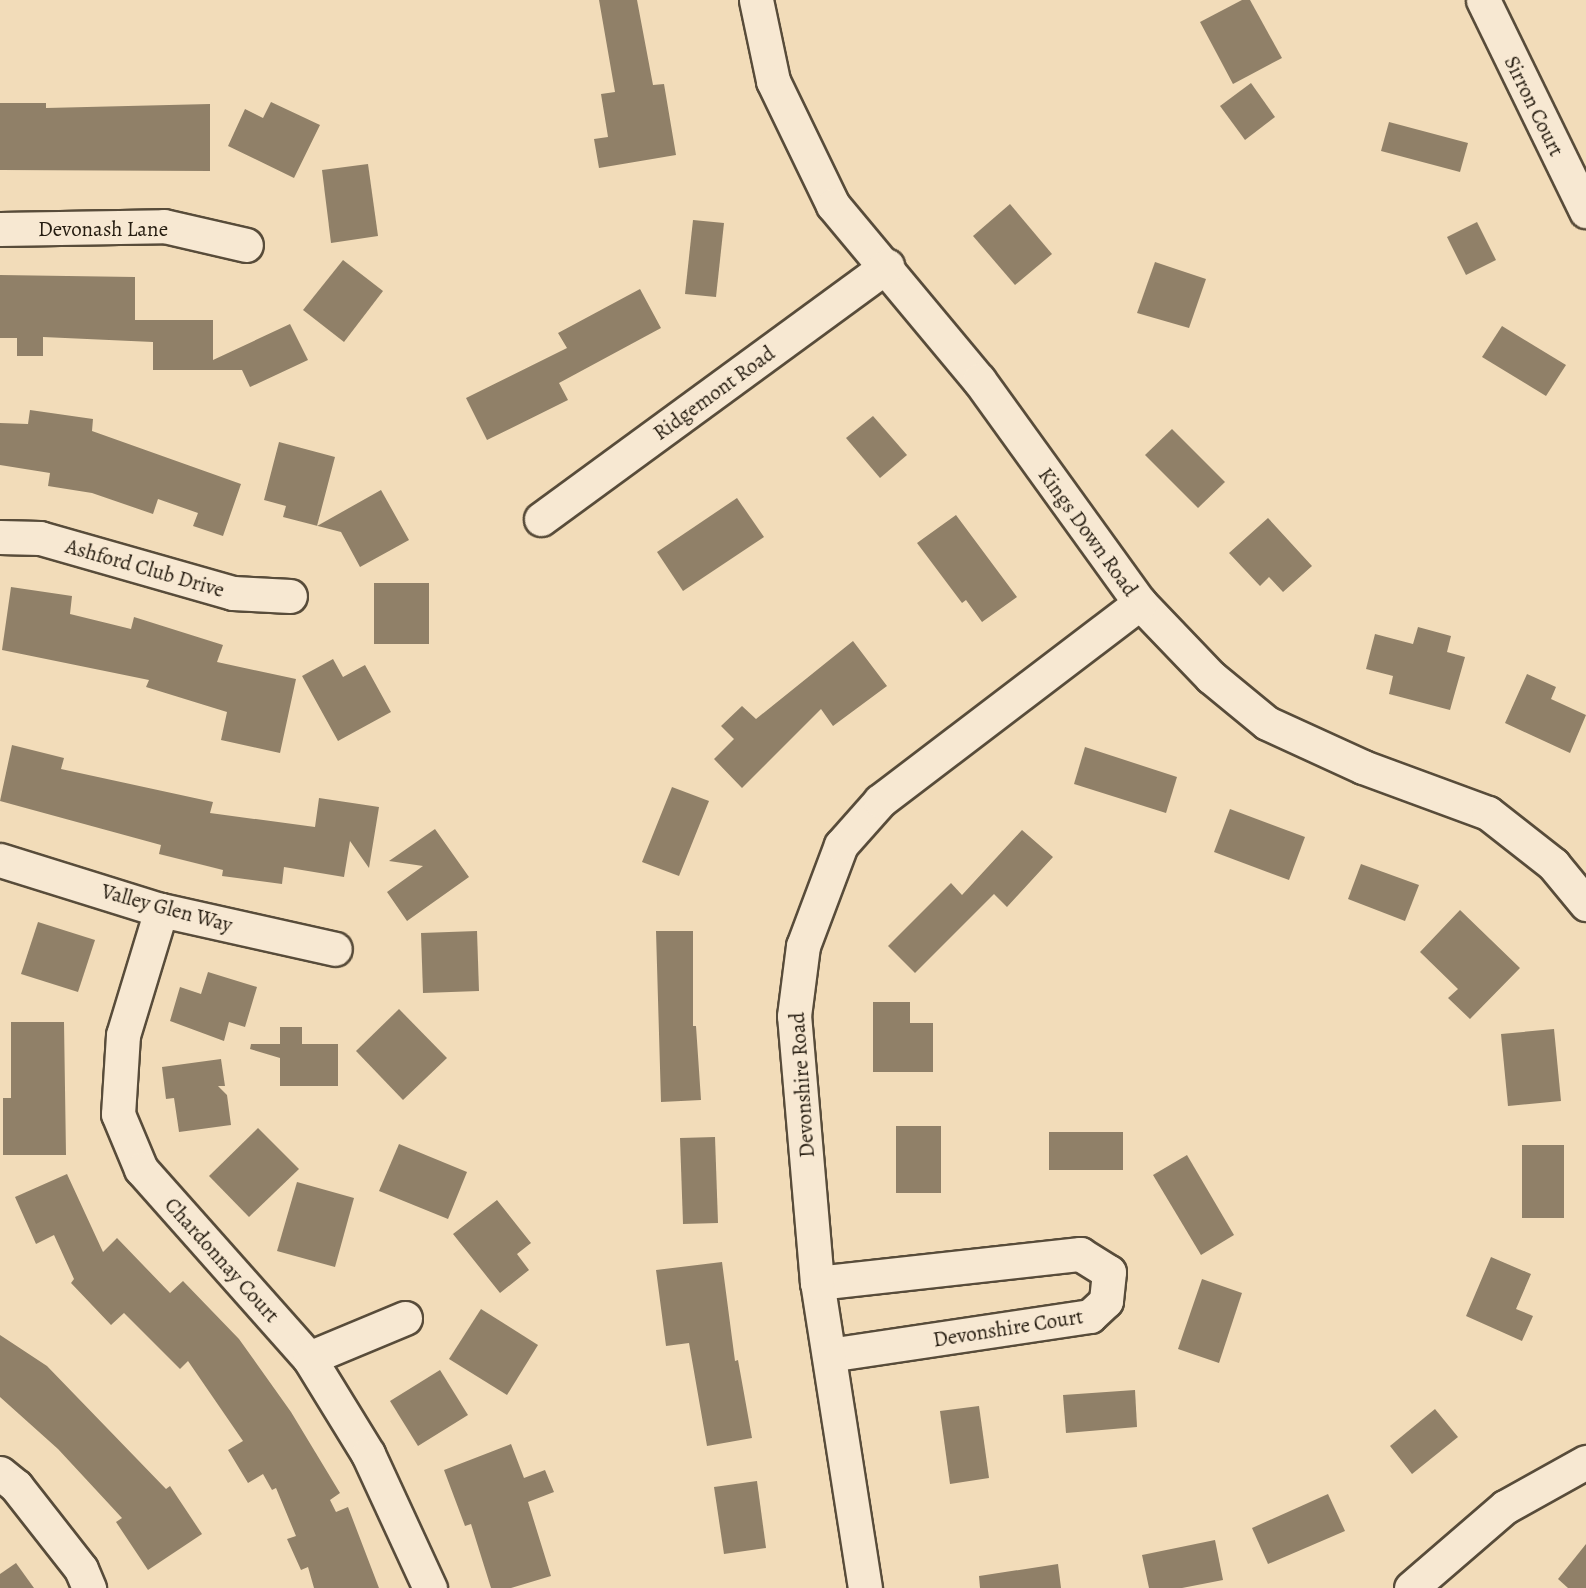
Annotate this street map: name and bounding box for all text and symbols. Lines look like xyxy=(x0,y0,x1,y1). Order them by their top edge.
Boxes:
street label: Sirron Court xyxy=(1499,52,1569,160)
street label: Devonash Lane xyxy=(38,216,168,242)
street label: Ridgemont Road xyxy=(648,340,780,446)
street label: Kings Down Road xyxy=(1033,463,1143,601)
street label: Ashford Club Drive xyxy=(63,533,227,603)
street label: Valley Glen Way xyxy=(99,878,235,938)
street label: Devonshire Road xyxy=(784,1011,820,1159)
street label: Chardonnay Court xyxy=(159,1192,285,1328)
street label: Devonshire Court xyxy=(931,1304,1085,1352)

